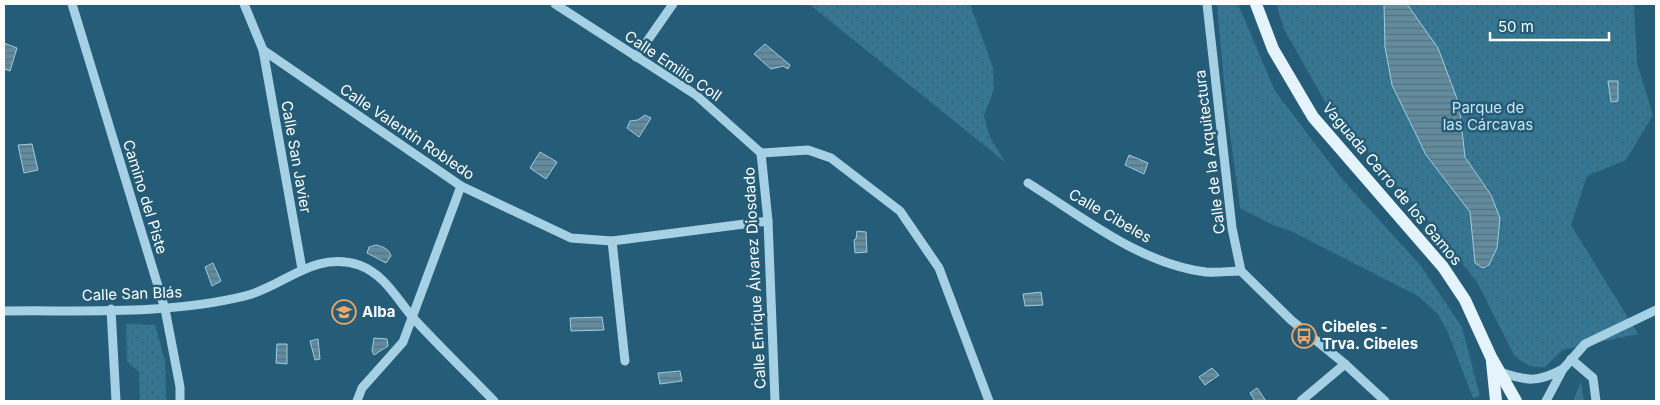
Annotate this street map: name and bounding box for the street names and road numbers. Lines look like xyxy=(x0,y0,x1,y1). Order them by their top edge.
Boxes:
street label: Calle Emilio Coll xyxy=(621,26,725,105)
street label: Calle de la Arquitectura xyxy=(1190,69,1229,235)
street label: Calle Valentín Robledo xyxy=(336,79,478,184)
street label: Vaguada Cerro de los Gamos xyxy=(1319,98,1466,269)
street label: Calle San Javier xyxy=(277,99,316,215)
street label: Camino del Piste xyxy=(119,137,172,256)
street label: Calle Enrique Álvarez Diosdado xyxy=(739,166,770,390)
street label: Calle Cibeles xyxy=(1065,184,1155,247)
street label: Calle San Blás xyxy=(81,282,183,305)

